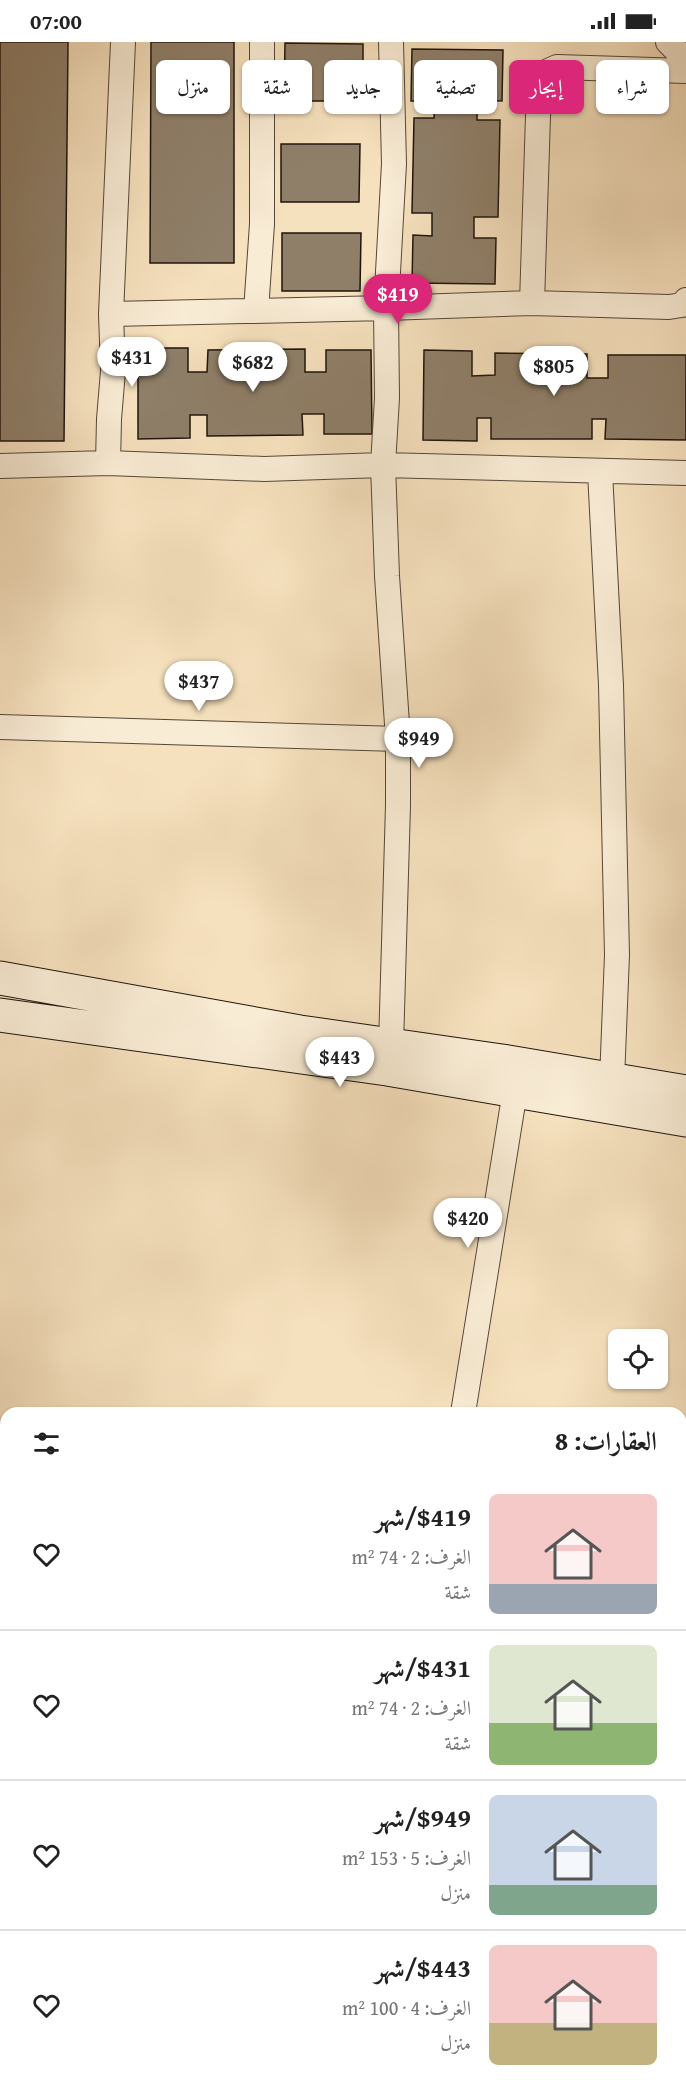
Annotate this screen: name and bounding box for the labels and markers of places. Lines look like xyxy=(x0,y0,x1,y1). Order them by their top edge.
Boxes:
pin: $419 xyxy=(362,274,434,325)
pin: $431 xyxy=(96,337,168,388)
pin: $682 xyxy=(217,342,289,393)
pin: $805 xyxy=(518,346,590,397)
pin: $437 xyxy=(163,661,235,712)
pin: $949 xyxy=(383,718,455,769)
pin: $443 xyxy=(304,1037,376,1088)
pin: $420 xyxy=(432,1198,504,1249)

